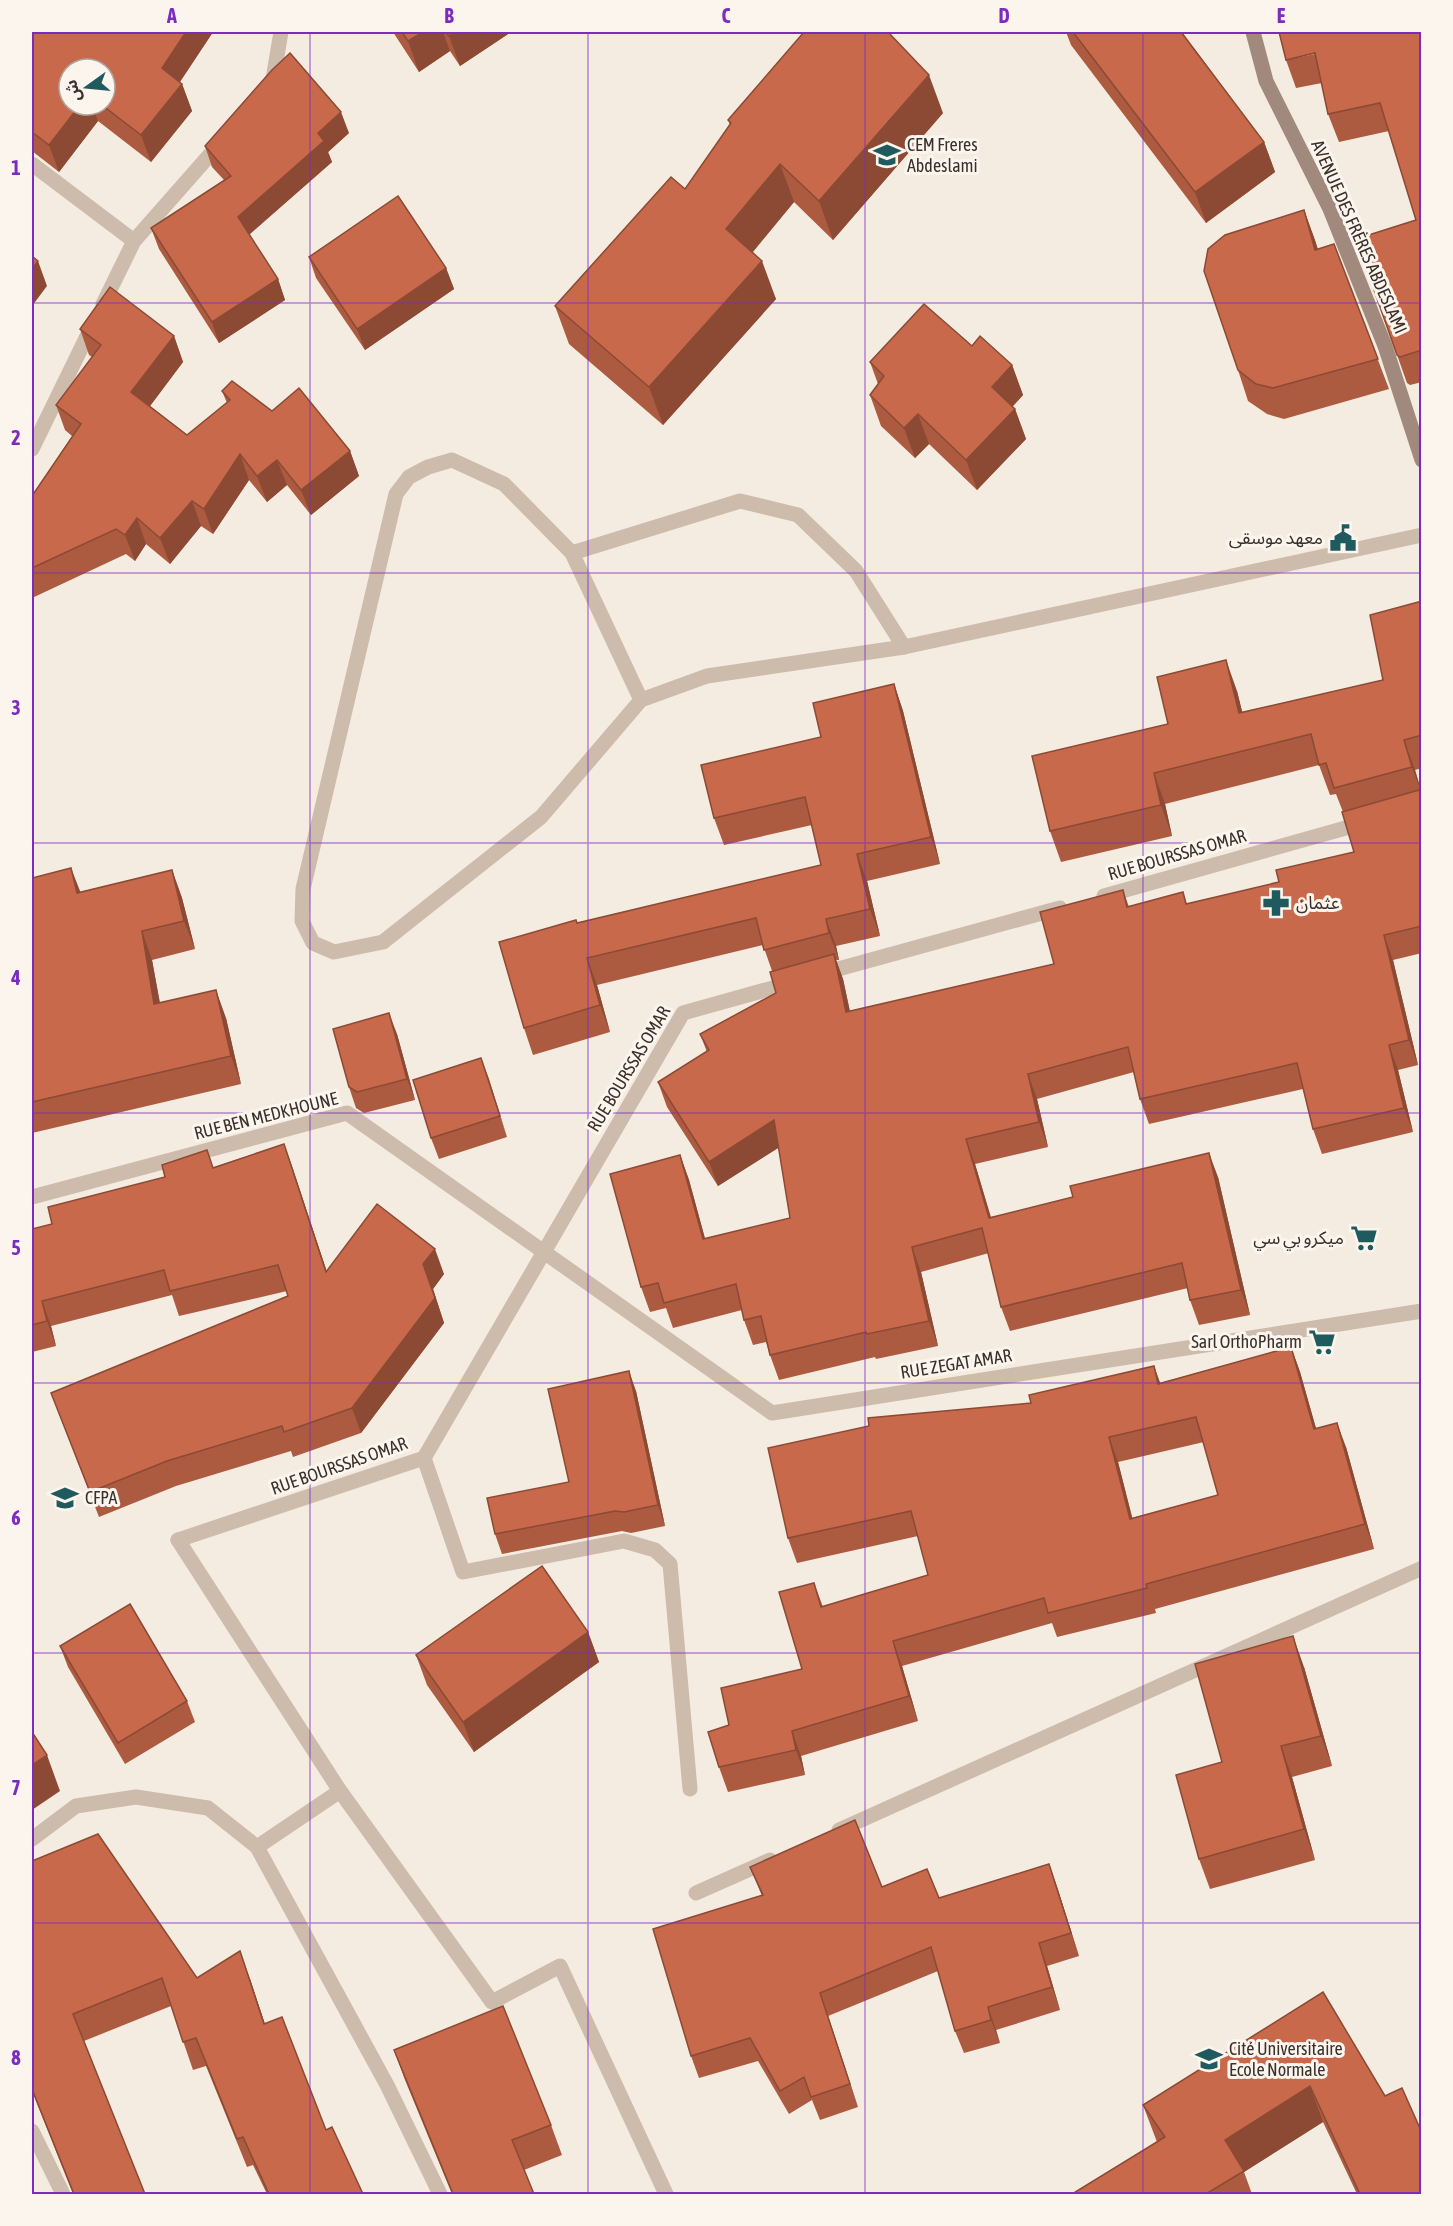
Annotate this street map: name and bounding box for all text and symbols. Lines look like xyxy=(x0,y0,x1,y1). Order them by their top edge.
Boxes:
text: A xyxy=(166,4,177,27)
text: B xyxy=(444,4,454,27)
text: C xyxy=(722,4,731,27)
text: D xyxy=(998,4,1010,27)
text: E xyxy=(1277,4,1286,27)
north arrow xyxy=(57,57,117,117)
text: ش xyxy=(61,78,85,104)
place label: CEM Freres Abdeslami xyxy=(907,134,978,176)
street label: AVENUE DES FRÈRES ABDESLAMI xyxy=(1307,137,1412,337)
school or university icon: CEM Freres Abdeslami xyxy=(872,140,902,170)
text: 1 xyxy=(11,156,21,179)
text: 2 xyxy=(11,426,21,449)
public building icon: معهد موسقى xyxy=(1328,523,1358,553)
place label: معهد موسقى xyxy=(1229,527,1323,549)
text: 3 xyxy=(11,696,21,719)
street label: RUE BOURSSAS OMAR xyxy=(1105,825,1248,884)
pharmacy icon: عثمان xyxy=(1261,888,1291,918)
place label: عثمان xyxy=(1296,892,1340,914)
text: 4 xyxy=(10,966,21,989)
street label: RUE BOURSSAS OMAR xyxy=(583,1002,674,1135)
street label: RUE BEN MEDKHOUNE xyxy=(192,1087,340,1144)
supermarket icon: ميكرو بي سي xyxy=(1349,1223,1379,1253)
place label: ميكرو بي سي xyxy=(1253,1227,1344,1251)
text: 5 xyxy=(11,1236,21,1259)
supermarket icon: Sarl OrthoPharm xyxy=(1307,1327,1337,1357)
place label: Sarl OrthoPharm xyxy=(1191,1331,1302,1352)
street label: RUE ZEGAT AMAR xyxy=(899,1344,1013,1383)
street label: RUE BOURSSAS OMAR xyxy=(268,1432,410,1499)
school or university icon: CFPA xyxy=(50,1483,80,1513)
place label: CFPA xyxy=(85,1487,117,1508)
text: 6 xyxy=(11,1506,21,1529)
text: 7 xyxy=(11,1776,21,1799)
place label: Cité Universitaire Ecole Normale xyxy=(1229,2038,1343,2080)
school or university icon: Cité Universitaire Ecole Normale xyxy=(1194,2044,1224,2074)
text: 8 xyxy=(11,2046,21,2069)

